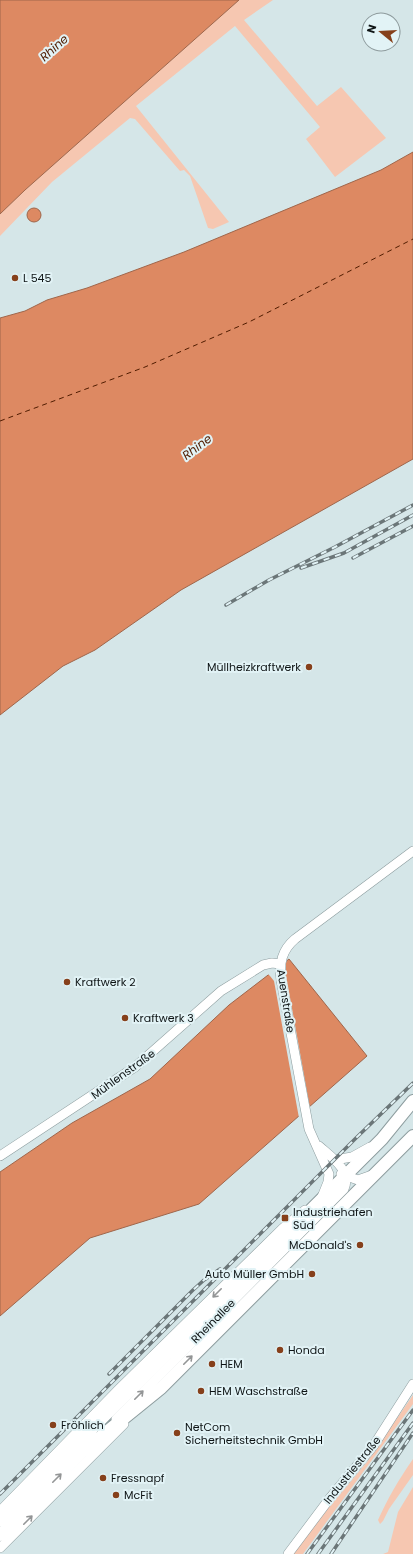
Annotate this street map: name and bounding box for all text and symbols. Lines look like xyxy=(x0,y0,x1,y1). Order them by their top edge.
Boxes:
north arrow xyxy=(361,12,401,52)
text: N xyxy=(363,22,380,35)
water label: Rhine xyxy=(36,30,72,65)
place label: L 545 xyxy=(23,270,52,286)
marker: L 545 xyxy=(10,273,20,283)
water label: Rhine xyxy=(178,430,215,463)
place label: Müllheizkraftwerk xyxy=(207,659,301,675)
marker: Müllheizkraftwerk xyxy=(304,662,314,672)
street label: Auenstraße xyxy=(273,968,299,1034)
place label: Kraftwerk 2 xyxy=(75,974,136,990)
marker: Kraftwerk 2 xyxy=(62,977,72,987)
place label: Kraftwerk 3 xyxy=(133,1010,194,1026)
marker: Kraftwerk 3 xyxy=(120,1013,130,1023)
street label: Mühlenstraße xyxy=(88,1045,158,1103)
place label: Industriehafen Süd xyxy=(293,1204,373,1233)
marker: Industriehafen Süd xyxy=(280,1213,290,1223)
place label: McDonald's xyxy=(289,1237,352,1253)
marker: McDonald's xyxy=(355,1240,365,1250)
place label: Auto Müller GmbH xyxy=(205,1266,304,1282)
marker: Auto Müller GmbH xyxy=(307,1269,317,1279)
one-way arrow xyxy=(212,1288,222,1298)
street label: Rheinallee xyxy=(187,1295,239,1347)
place label: Honda xyxy=(288,1342,325,1358)
marker: Honda xyxy=(275,1345,285,1355)
one-way arrow xyxy=(183,1355,193,1365)
place label: HEM xyxy=(220,1356,243,1372)
marker: HEM xyxy=(207,1359,217,1369)
place label: HEM Waschstraße xyxy=(209,1383,308,1399)
marker: HEM Waschstraße xyxy=(196,1386,206,1396)
one-way arrow xyxy=(134,1390,144,1400)
place label: Fröhlich xyxy=(61,1417,104,1433)
place label: NetCom Sicherheitstechnik GmbH xyxy=(185,1419,323,1448)
marker: Fröhlich xyxy=(48,1420,58,1430)
marker: NetCom Sicherheitstechnik GmbH xyxy=(172,1428,182,1438)
street label: Industriestraße xyxy=(320,1433,385,1507)
place label: Fressnapf xyxy=(111,1470,165,1486)
one-way arrow xyxy=(52,1473,62,1483)
marker: Fressnapf xyxy=(98,1473,108,1483)
place label: McFit xyxy=(124,1487,152,1503)
marker: McFit xyxy=(111,1490,121,1500)
one-way arrow xyxy=(23,1515,33,1525)

